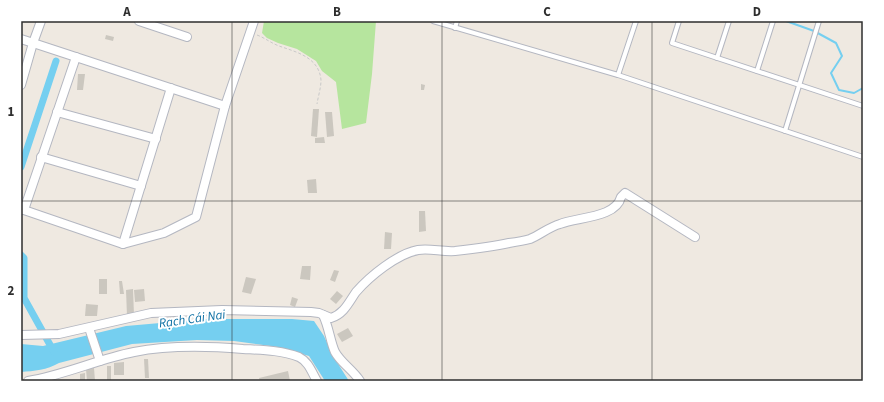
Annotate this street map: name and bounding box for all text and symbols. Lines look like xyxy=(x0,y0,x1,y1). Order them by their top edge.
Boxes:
text: A xyxy=(122,3,131,21)
text: B xyxy=(333,3,341,21)
text: C xyxy=(543,3,551,21)
text: D xyxy=(753,3,761,21)
text: 1 xyxy=(8,103,15,121)
text: 2 xyxy=(8,282,15,300)
water label: Rạch Cái Nai xyxy=(158,305,227,333)

